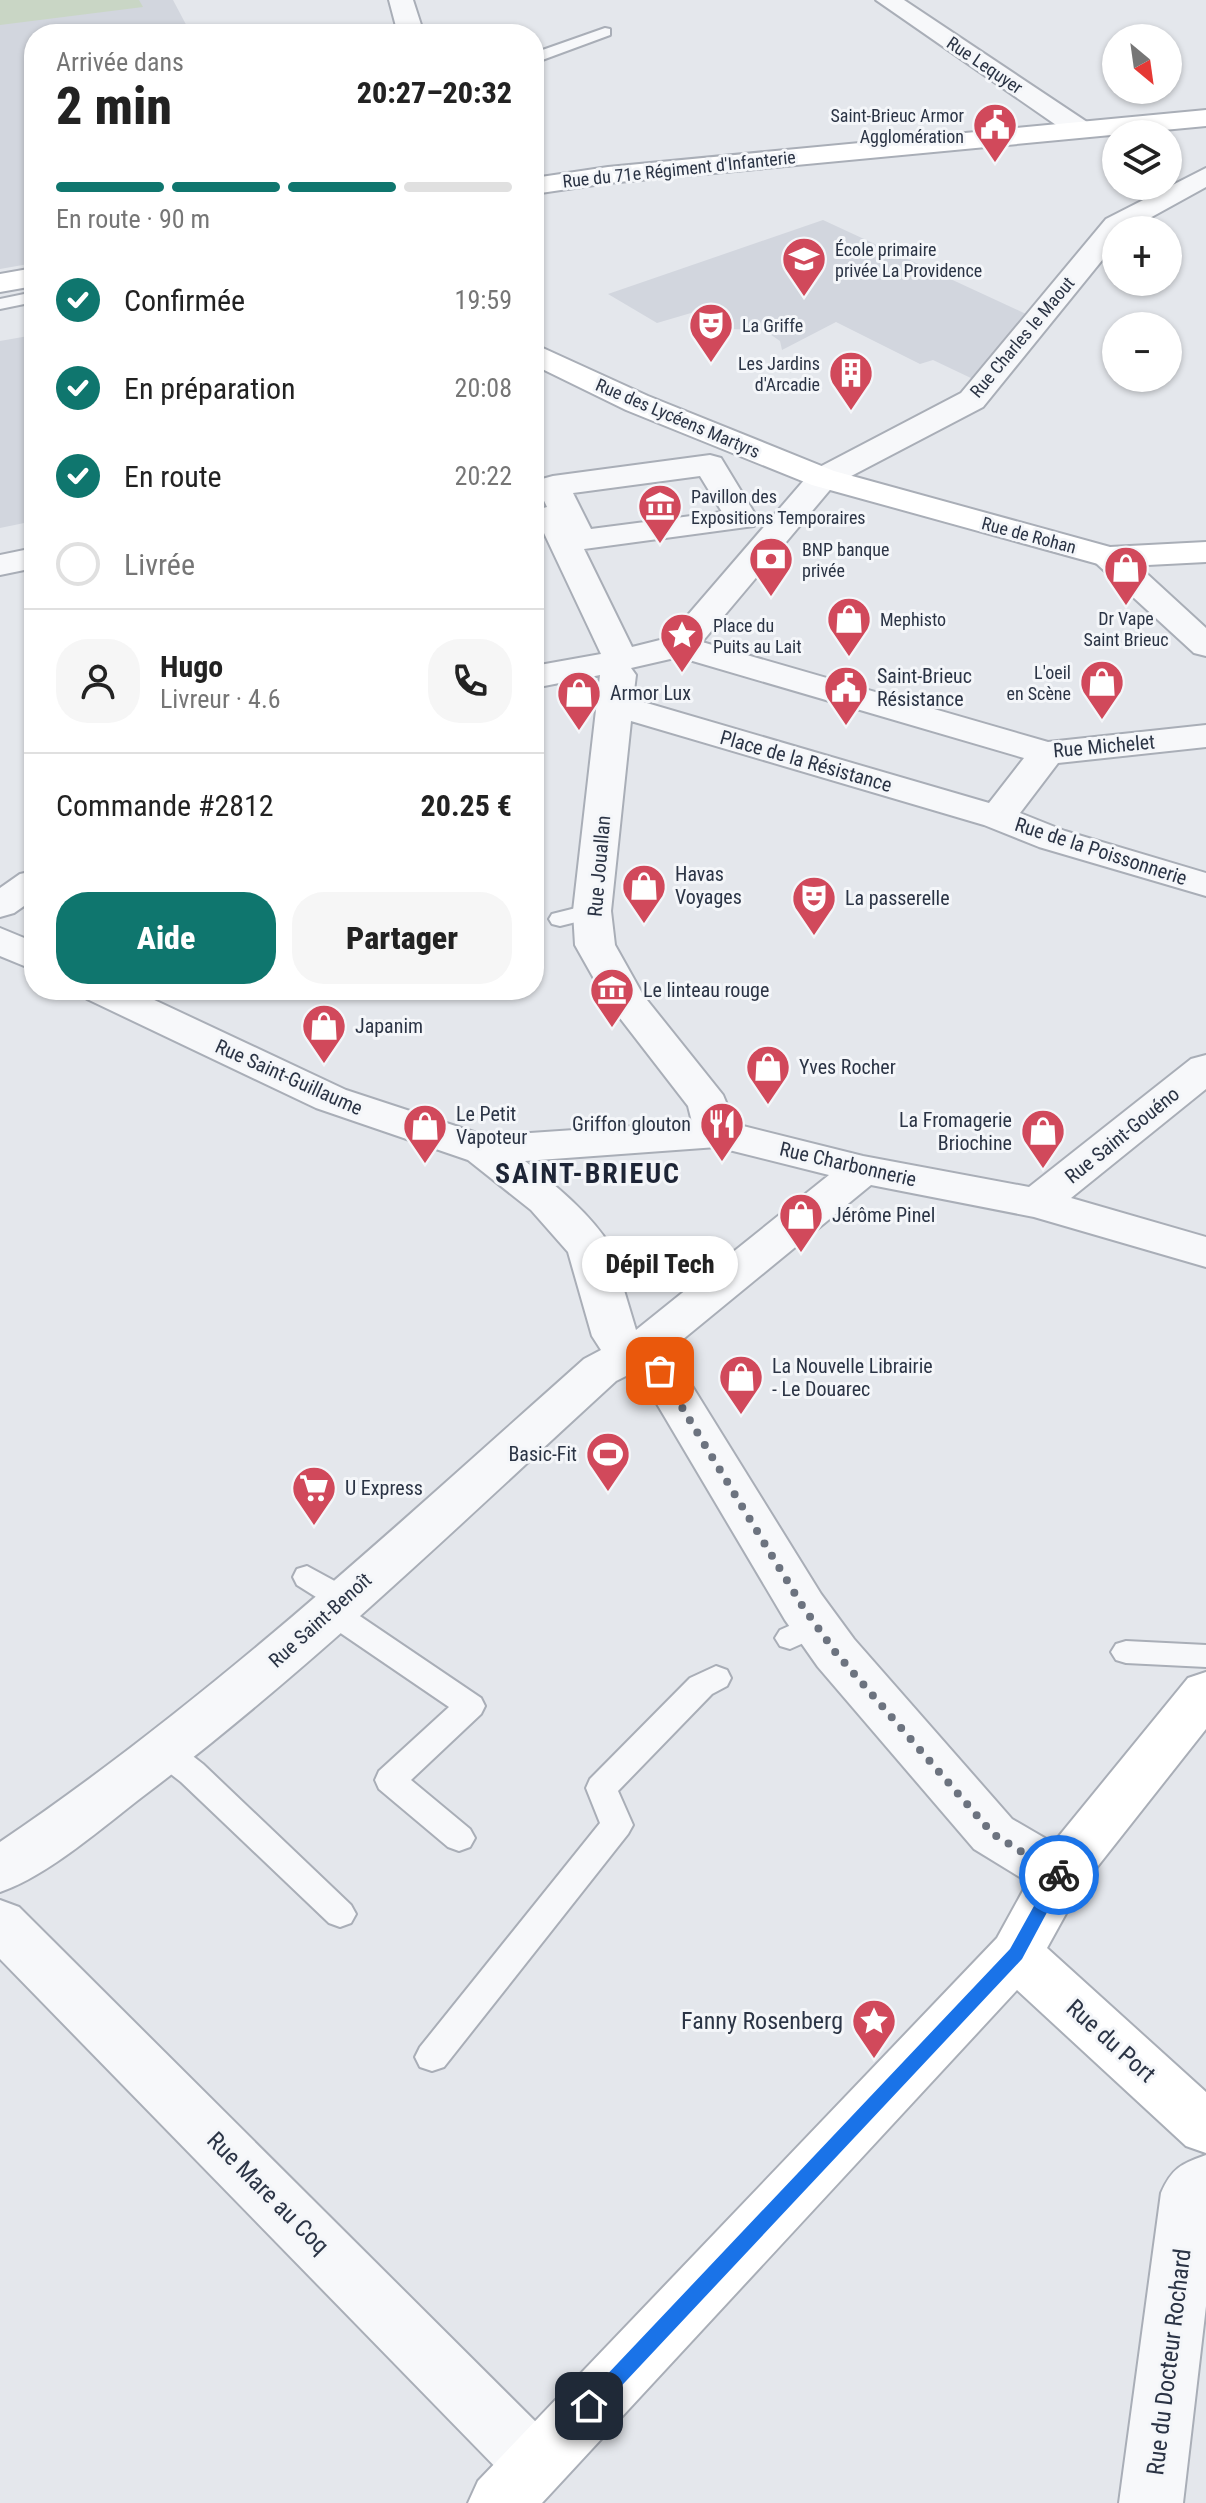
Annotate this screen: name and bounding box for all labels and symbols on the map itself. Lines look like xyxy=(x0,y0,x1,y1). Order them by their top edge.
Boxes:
north arrow xyxy=(1102,24,1182,104)
street label: Rue Lequyer xyxy=(943,32,1027,98)
public building icon: Saint-Brieuc Armor Agglomération xyxy=(971,101,1019,164)
place label: Saint-Brieuc Armor Agglomération xyxy=(830,105,965,147)
street label: Rue du 71e Régiment d'Infanterie xyxy=(561,146,797,192)
school or university icon: École primaire privée La Providence xyxy=(780,235,828,298)
place label: École primaire privée La Providence xyxy=(835,239,982,281)
street label: Rue Charles le Maout xyxy=(966,273,1078,401)
theatre icon: La Griffe xyxy=(687,301,735,364)
place label: La Griffe xyxy=(742,315,803,336)
building icon: Les Jardins d'Arcadie xyxy=(827,349,875,412)
place label: Les Jardins d'Arcadie xyxy=(738,353,820,395)
street label: Rue des Lycéens Martyrs xyxy=(593,374,763,462)
museum icon: Pavillon des Expositions Temporaires xyxy=(636,482,684,545)
place label: Pavillon des Expositions Temporaires xyxy=(691,486,866,528)
street label: Rue de Rohan xyxy=(979,512,1079,558)
bank icon: BNP banque privée xyxy=(747,535,795,598)
place label: BNP banque privée xyxy=(802,539,889,581)
shop icon: Dr Vape Saint Brieuc xyxy=(1102,544,1150,607)
shop icon: Mephisto xyxy=(825,595,873,658)
place label: Dr Vape Saint Brieuc xyxy=(1083,608,1169,650)
place label: Mephisto xyxy=(880,609,946,630)
place icon: Place du Puits au Lait xyxy=(658,611,706,674)
place label: Place du Puits au Lait xyxy=(713,615,802,657)
shop icon: L'oeil en Scène xyxy=(1078,658,1126,721)
place label: L'oeil en Scène xyxy=(1006,662,1071,704)
public building icon: Saint-Brieuc Résistance xyxy=(822,664,870,727)
place label: Saint-Brieuc Résistance xyxy=(877,664,972,711)
shop icon: Armor Lux xyxy=(555,669,603,732)
place label: Armor Lux xyxy=(610,681,691,705)
street label: Place de la Résistance xyxy=(717,725,895,797)
street label: Rue Michelet xyxy=(1052,730,1156,762)
street label: Rue de la Poissonnerie xyxy=(1012,812,1190,890)
street label: Rue Jouallan xyxy=(583,814,615,918)
shop icon: Havas Voyages xyxy=(620,862,668,925)
place label: Havas Voyages xyxy=(675,862,742,909)
theatre icon: La passerelle xyxy=(790,874,838,937)
place label: La passerelle xyxy=(845,886,950,910)
museum icon: Le linteau rouge xyxy=(588,966,636,1029)
place label: Le linteau rouge xyxy=(643,978,769,1002)
shop icon: Japanim xyxy=(300,1002,348,1065)
place label: Japanim xyxy=(355,1014,423,1038)
street label: Rue Saint-Guillaume xyxy=(212,1034,366,1120)
shop icon: Yves Rocher xyxy=(744,1043,792,1106)
place label: Yves Rocher xyxy=(799,1055,896,1079)
street label: Rue Saint-Gouéno xyxy=(1060,1082,1184,1188)
restaurant icon: Griffon glouton xyxy=(698,1100,746,1163)
shop icon: Le Petit Vapoteur xyxy=(401,1102,449,1165)
place label: Le Petit Vapoteur xyxy=(456,1102,527,1149)
shop icon: La Fromagerie Briochine xyxy=(1019,1107,1067,1170)
place label: La Fromagerie Briochine xyxy=(899,1108,1012,1155)
place label: Griffon glouton xyxy=(572,1112,691,1136)
street label: Rue Charbonnerie xyxy=(777,1137,919,1191)
district label: SAINT-BRIEUC xyxy=(495,1157,681,1190)
shop icon: Jérôme Pinel xyxy=(777,1191,825,1254)
place label: Jérôme Pinel xyxy=(832,1203,935,1227)
callout: Dépil Tech xyxy=(582,1235,738,1291)
pin xyxy=(626,1337,694,1405)
shop icon: La Nouvelle Librairie - Le Douarec xyxy=(717,1353,765,1416)
place label: La Nouvelle Librairie - Le Douarec xyxy=(772,1354,933,1401)
sports icon: Basic-Fit xyxy=(584,1430,632,1493)
place label: Basic-Fit xyxy=(508,1442,577,1466)
supermarket icon: U Express xyxy=(290,1464,338,1527)
place label: U Express xyxy=(345,1476,423,1500)
street label: Rue Saint-Benoît xyxy=(264,1568,376,1672)
courier xyxy=(1019,1835,1099,1915)
street label: Rue du Port xyxy=(1061,1994,1161,2088)
place icon: Fanny Rosenberg xyxy=(850,1997,898,2060)
place label: Fanny Rosenberg xyxy=(681,2007,843,2035)
street label: Rue Mare au Coq xyxy=(201,2126,335,2260)
street label: Rue du Docteur Rochard xyxy=(1141,2247,1197,2477)
pin xyxy=(555,2372,623,2440)

